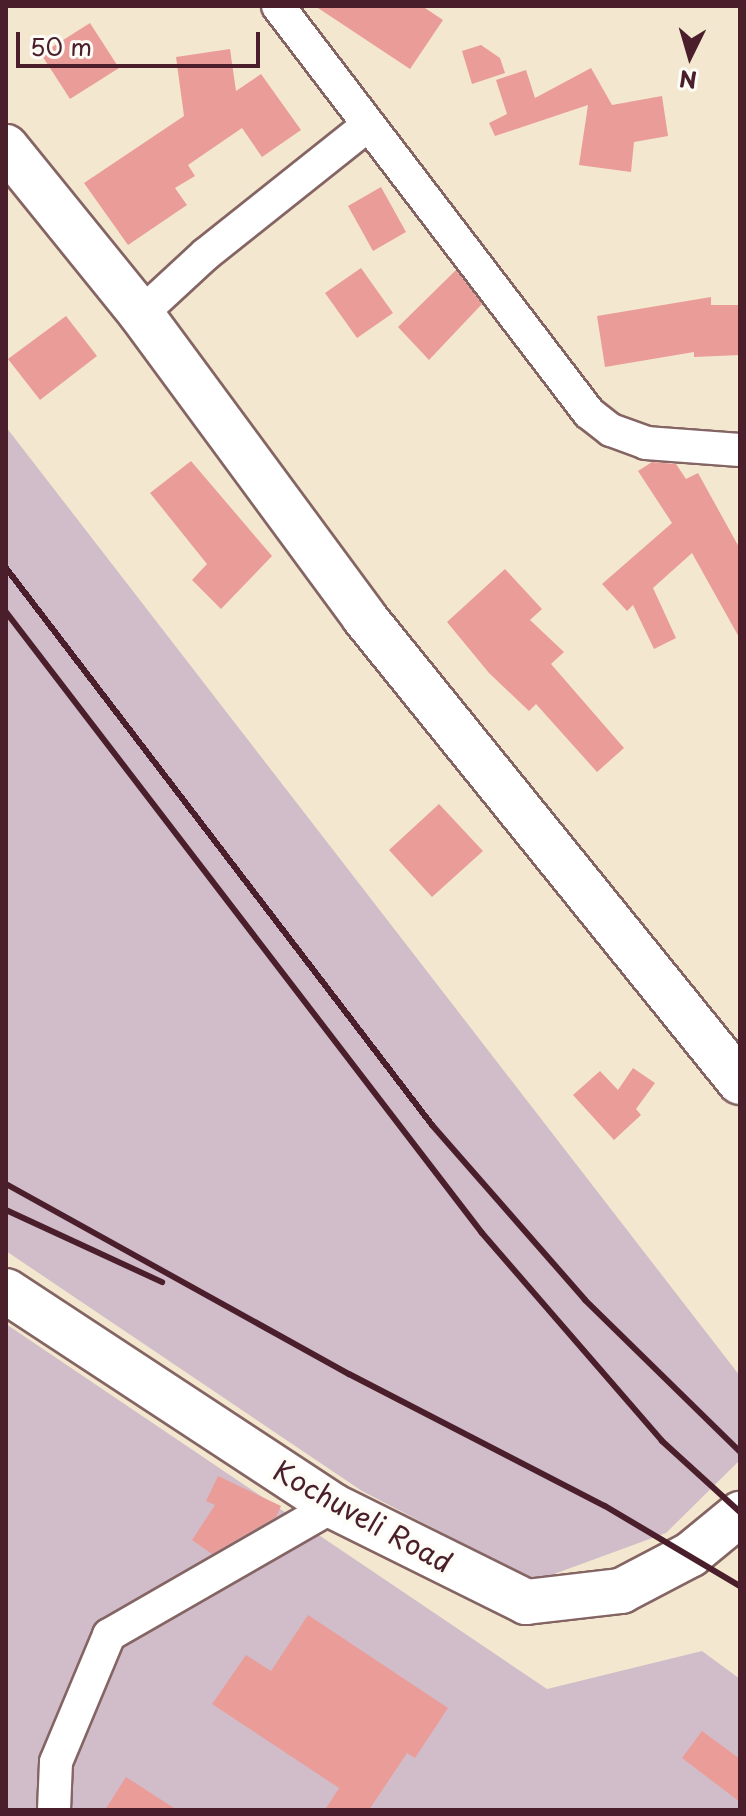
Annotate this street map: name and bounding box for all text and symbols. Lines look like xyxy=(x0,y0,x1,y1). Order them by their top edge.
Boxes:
scale bar xyxy=(20,16,264,66)
north arrow xyxy=(650,16,730,96)
text: 50 m xyxy=(30,28,92,64)
text: N xyxy=(678,63,698,98)
street label: Kochuveli Road xyxy=(267,1453,459,1579)

